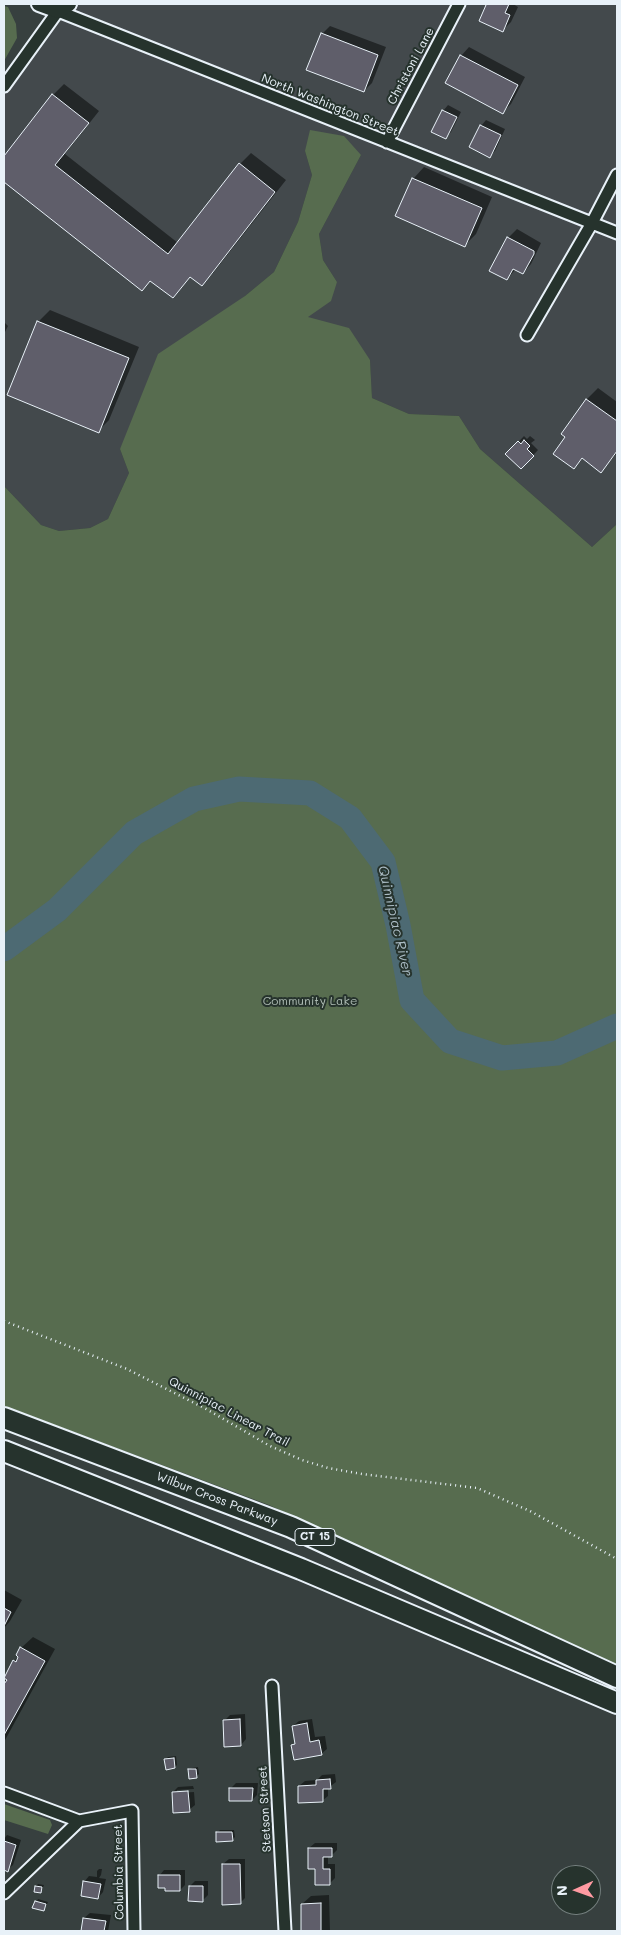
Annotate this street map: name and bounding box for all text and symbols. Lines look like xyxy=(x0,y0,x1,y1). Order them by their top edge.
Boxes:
street label: Christoni Lane xyxy=(385,25,437,107)
street label: North Washington Street xyxy=(259,71,401,139)
water label: Quinnipiac River xyxy=(374,864,416,978)
park label: Community Lake xyxy=(263,994,357,1008)
street label: Quinnipiac Linear Trail xyxy=(166,1374,292,1450)
street label: Wilbur Cross Parkway xyxy=(154,1469,280,1529)
road number: CT 15 xyxy=(295,1528,335,1545)
street label: Stetson Street xyxy=(256,1765,274,1853)
street label: Columbia Street xyxy=(111,1824,127,1920)
north arrow xyxy=(551,1865,601,1915)
text: N xyxy=(552,1885,571,1896)

